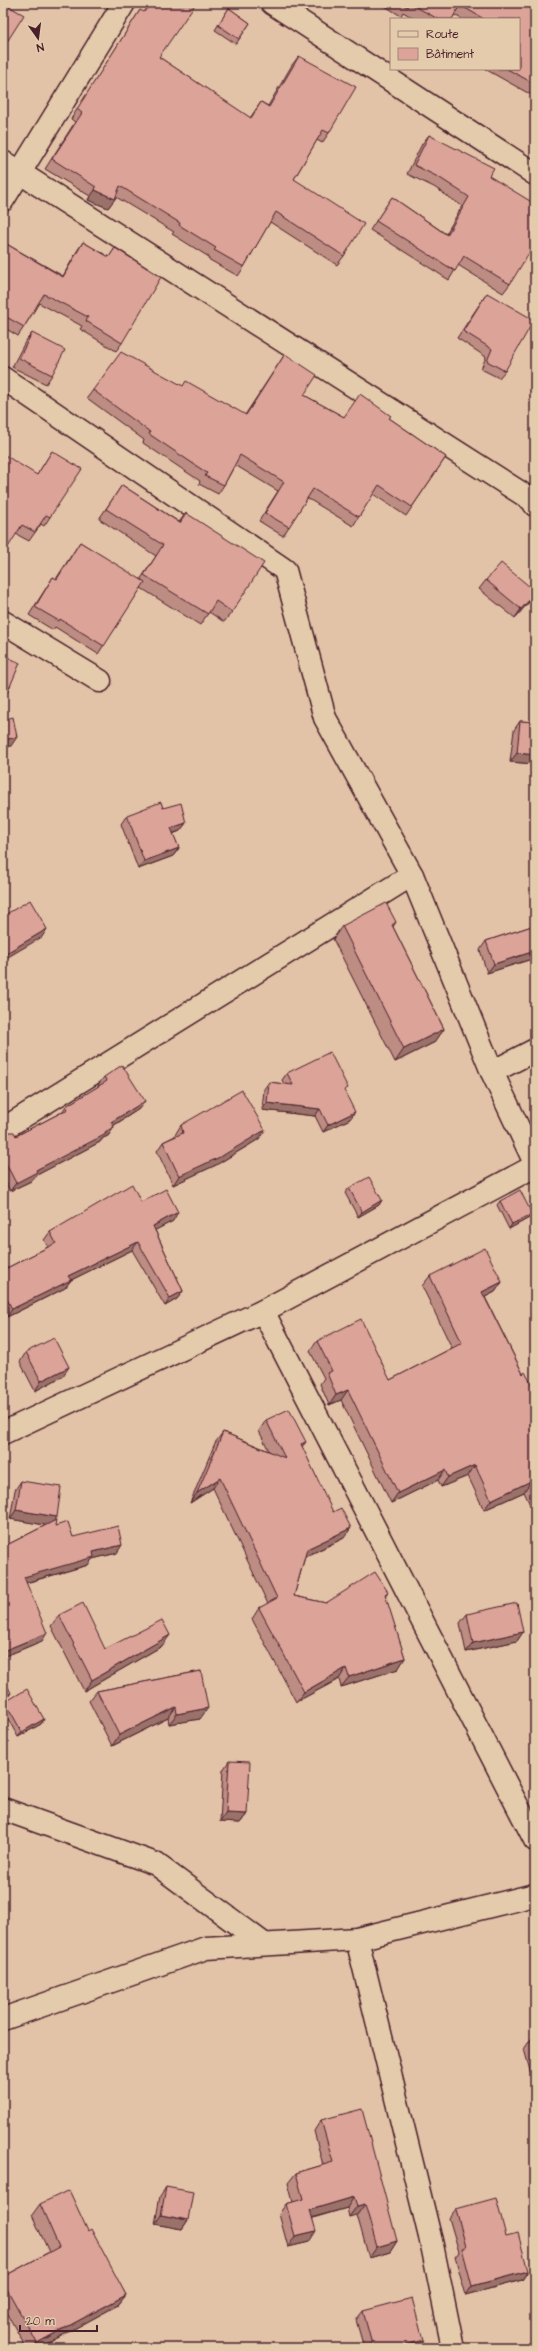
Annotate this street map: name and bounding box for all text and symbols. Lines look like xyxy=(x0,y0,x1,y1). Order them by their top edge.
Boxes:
north arrow xyxy=(18,18,58,58)
legend xyxy=(390,18,520,70)
text: Route xyxy=(426,26,459,43)
text: N xyxy=(35,39,45,55)
text: Bâtiment xyxy=(426,46,474,63)
scale bar xyxy=(20,2307,97,2333)
text: 20 m xyxy=(26,2313,55,2330)

